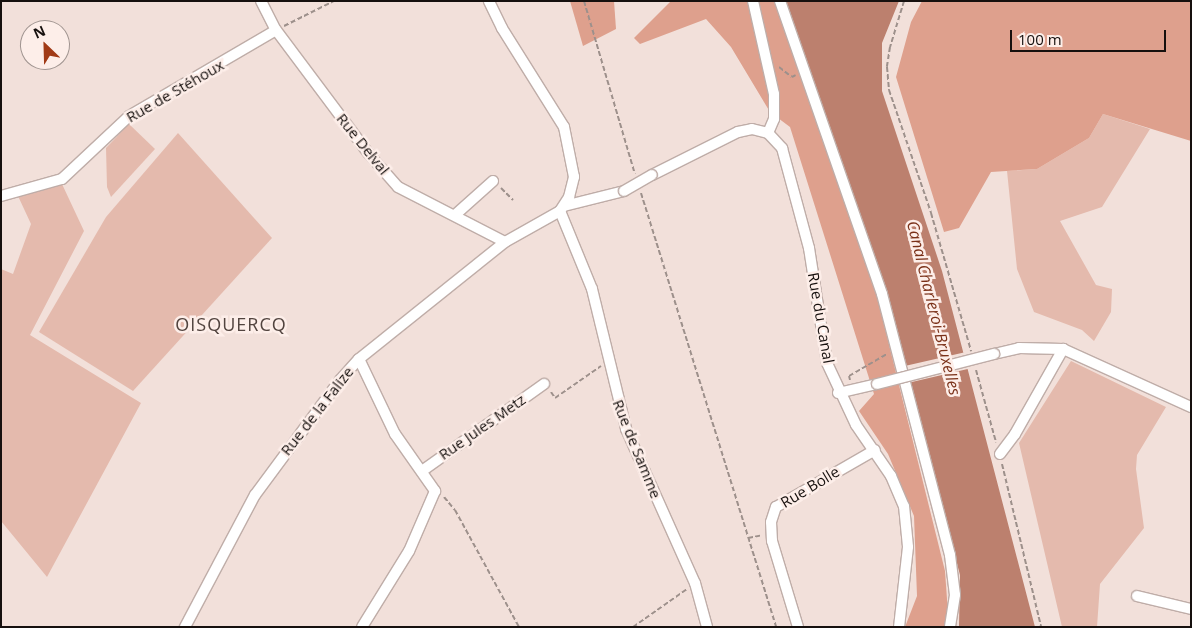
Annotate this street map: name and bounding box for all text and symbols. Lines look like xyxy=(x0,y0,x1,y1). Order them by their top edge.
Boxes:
north arrow xyxy=(20,20,70,70)
scale bar xyxy=(1012,20,1168,52)
text: N xyxy=(30,21,48,43)
text: 100 m xyxy=(1018,29,1062,49)
street label: Rue de Stéhoux xyxy=(123,56,227,126)
street label: Rue Delval xyxy=(333,110,393,178)
water label: Canal Charleroi-Bruxelles xyxy=(903,219,965,397)
street label: Rue du Canal xyxy=(804,271,838,365)
district label: OISQUERCQ xyxy=(174,313,288,335)
street label: Rue de la Falize xyxy=(277,363,357,459)
street label: Rue Jules Metz xyxy=(435,391,529,463)
street label: Rue de Samme xyxy=(609,397,665,501)
street label: Rue Bolle xyxy=(777,462,843,512)

